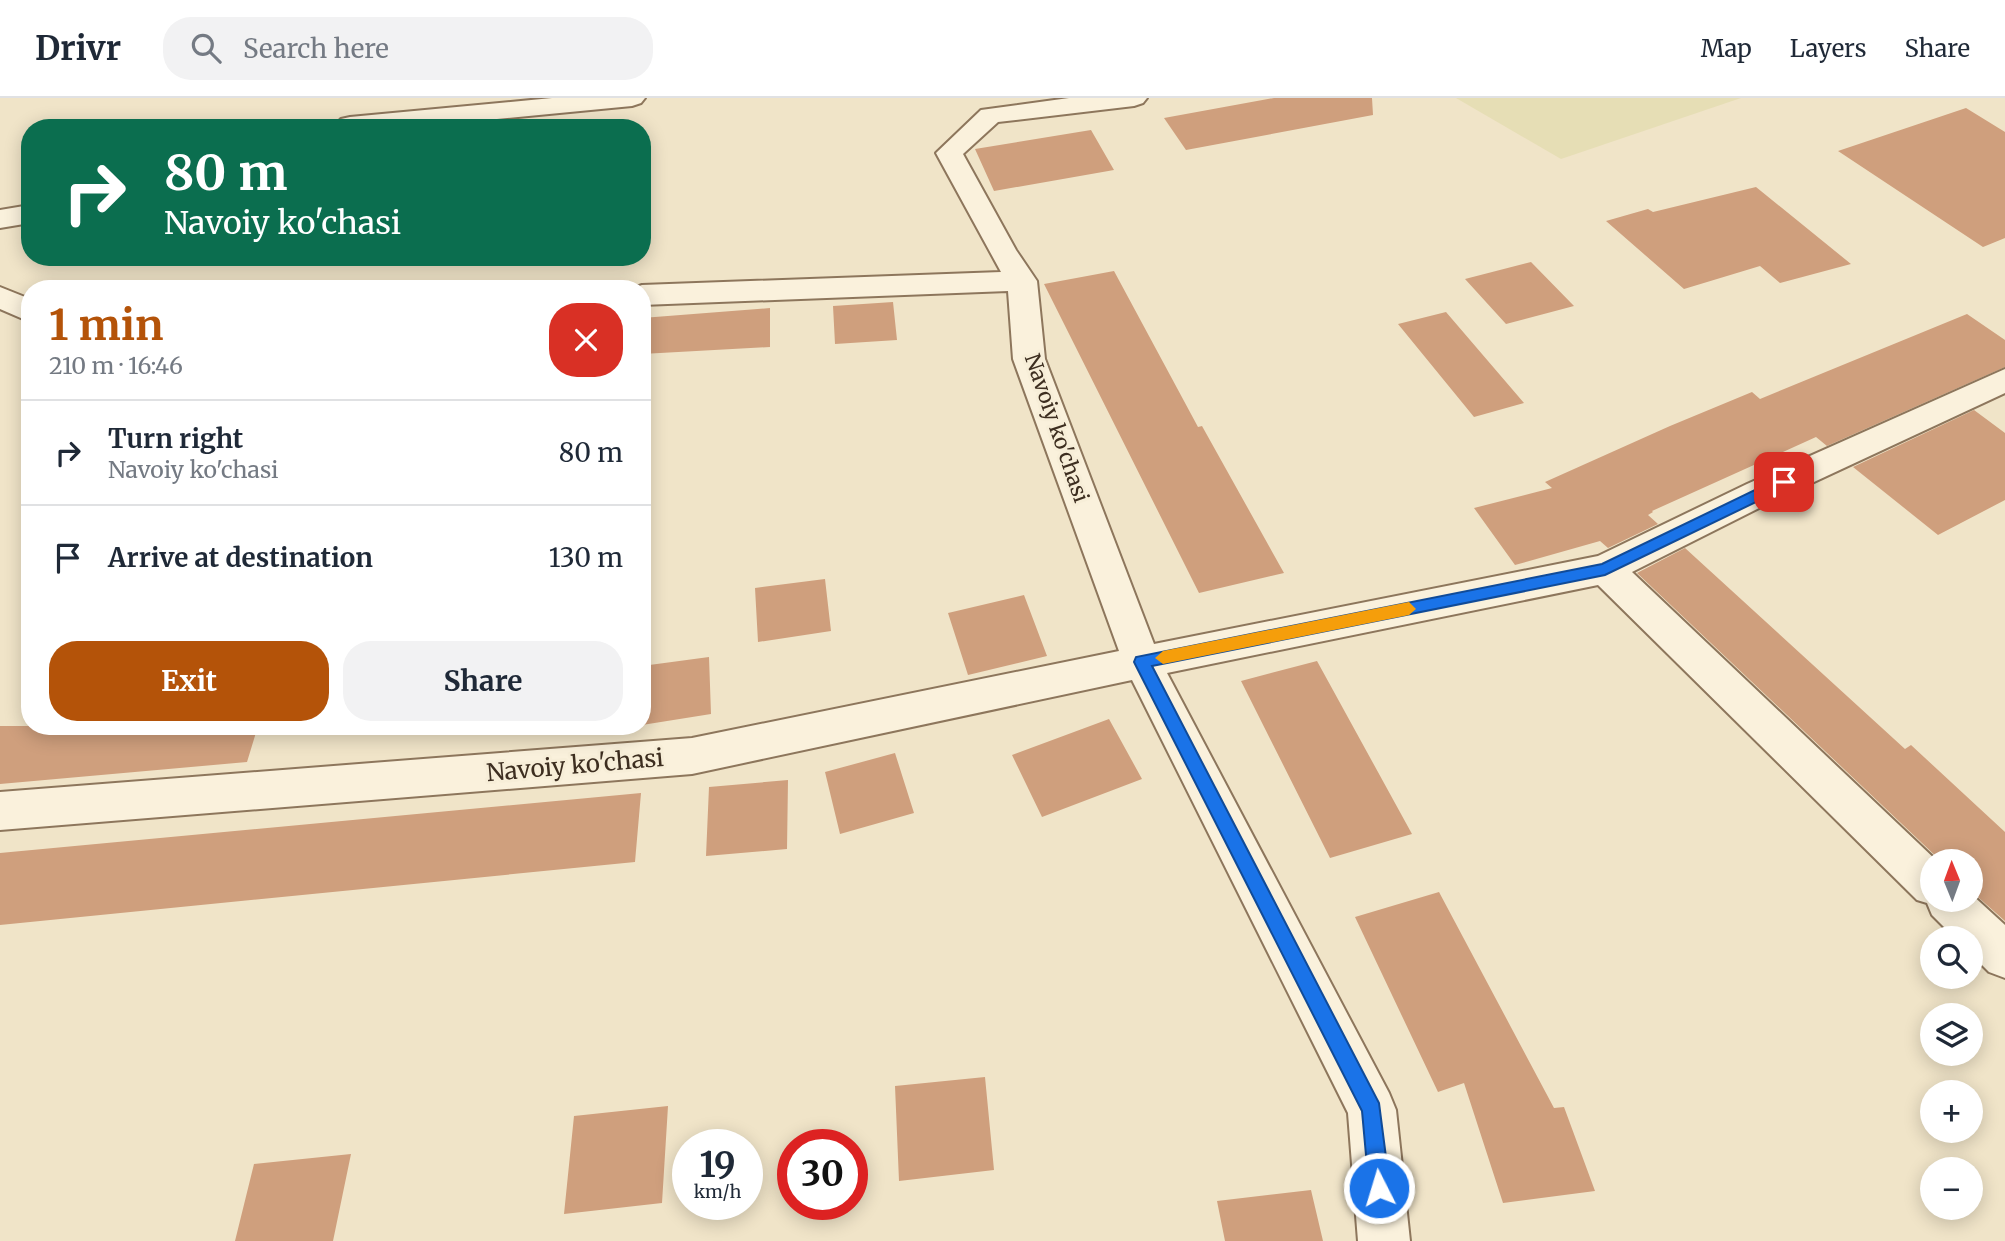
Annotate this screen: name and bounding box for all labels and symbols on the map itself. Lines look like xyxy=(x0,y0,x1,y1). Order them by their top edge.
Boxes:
street label: Navoiy ko'chasi xyxy=(1019,350,1095,506)
pin xyxy=(1754,452,1814,512)
street label: Navoiy ko'chasi xyxy=(485,742,665,788)
north arrow xyxy=(1920,849,1983,912)
speed limit sign: 30 xyxy=(777,1129,868,1220)
position arrow xyxy=(1342,1151,1416,1225)

